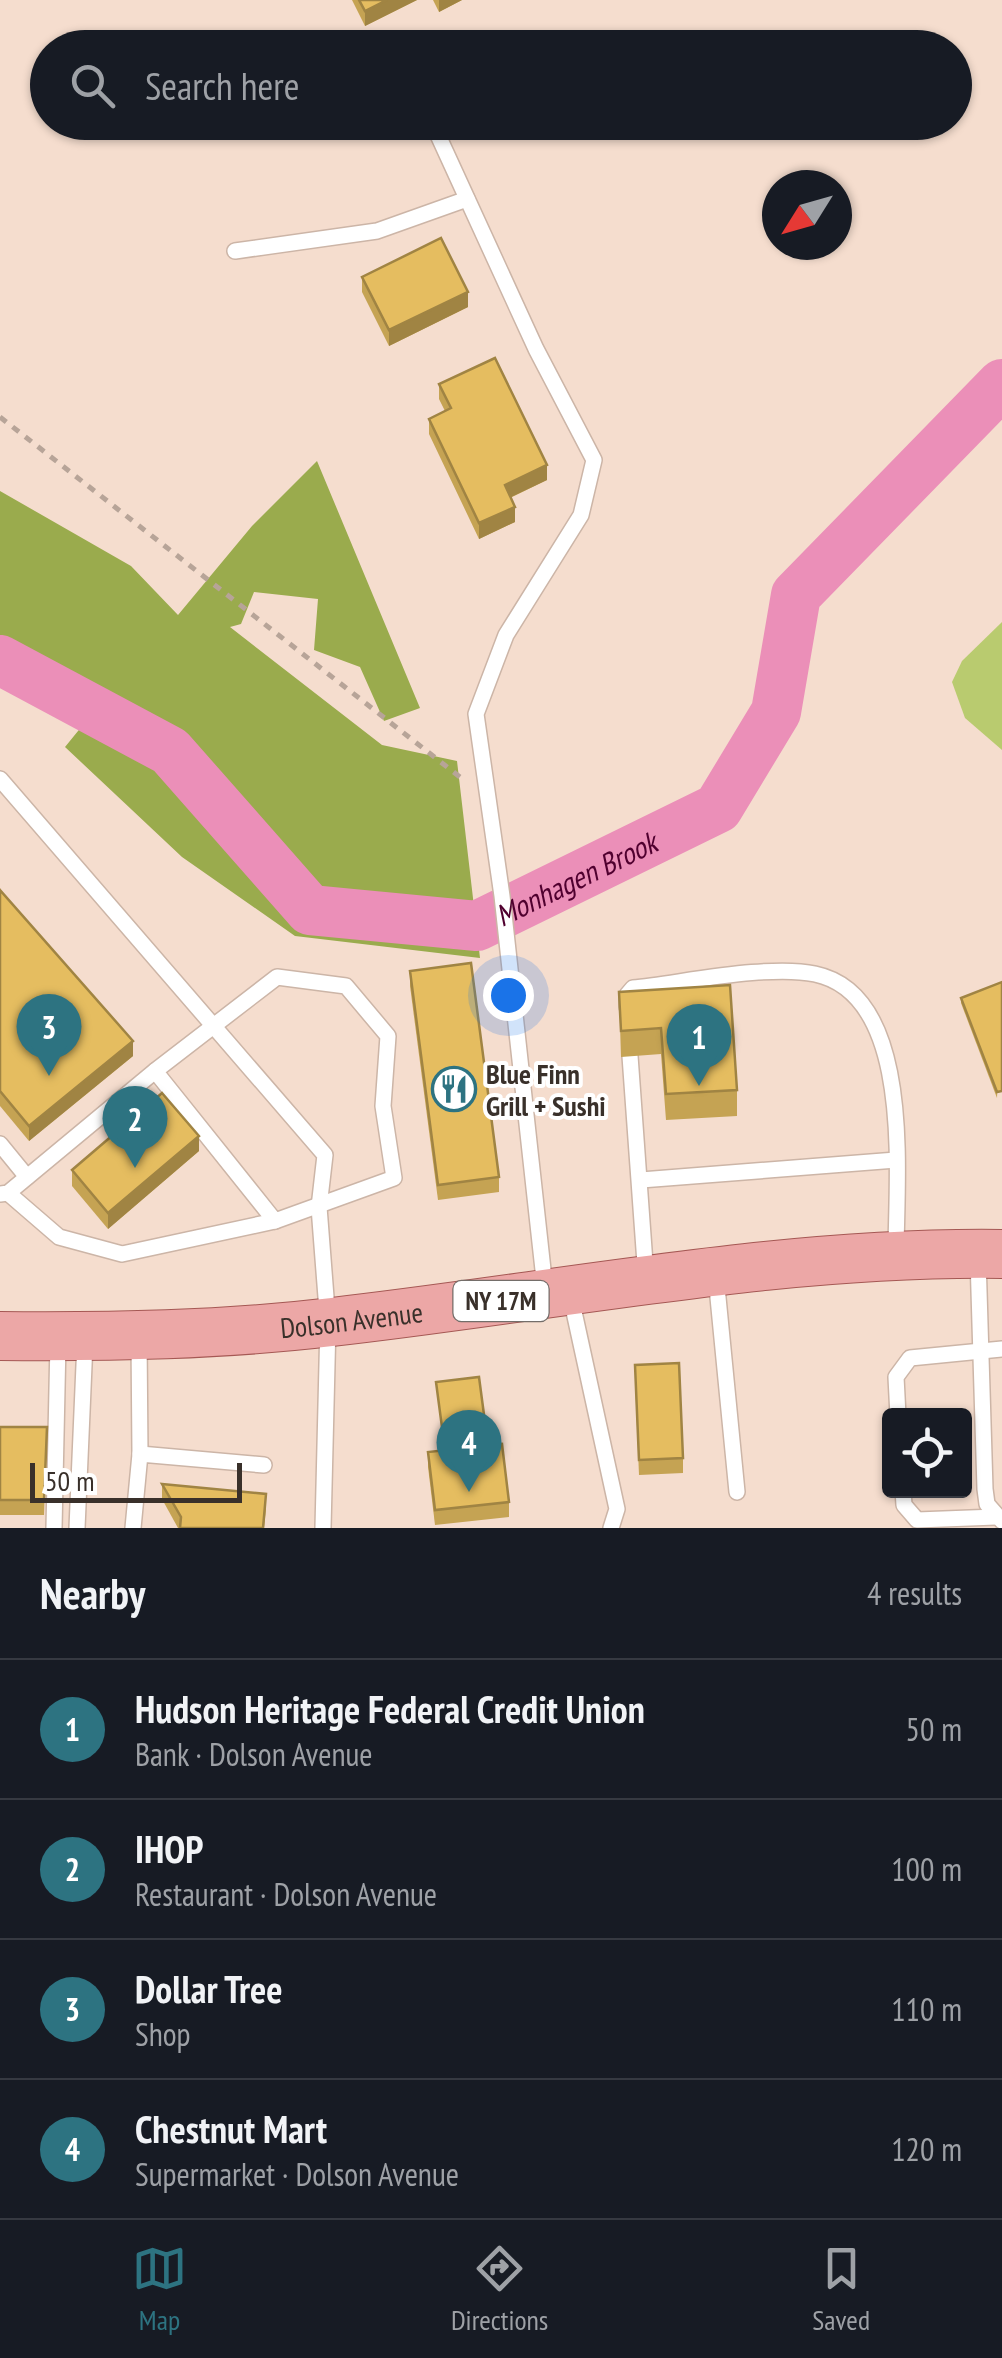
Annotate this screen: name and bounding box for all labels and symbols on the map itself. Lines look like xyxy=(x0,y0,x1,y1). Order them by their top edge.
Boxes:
north arrow xyxy=(762,170,852,260)
water label: Monhagen Brook xyxy=(488,820,666,934)
your location xyxy=(483,970,534,1021)
pin: 3 xyxy=(17,994,82,1076)
pin: 1 xyxy=(666,1004,732,1086)
place label: Blue Finn Grill + Sushi xyxy=(486,1055,606,1124)
restaurant icon: Blue Finn Grill + Sushi xyxy=(431,1066,477,1112)
pin: 2 xyxy=(102,1086,168,1168)
road number: NY 17M xyxy=(454,1281,548,1321)
street label: Dolson Avenue xyxy=(278,1293,425,1346)
pin: 4 xyxy=(436,1410,502,1492)
scale bar xyxy=(30,1458,242,1502)

